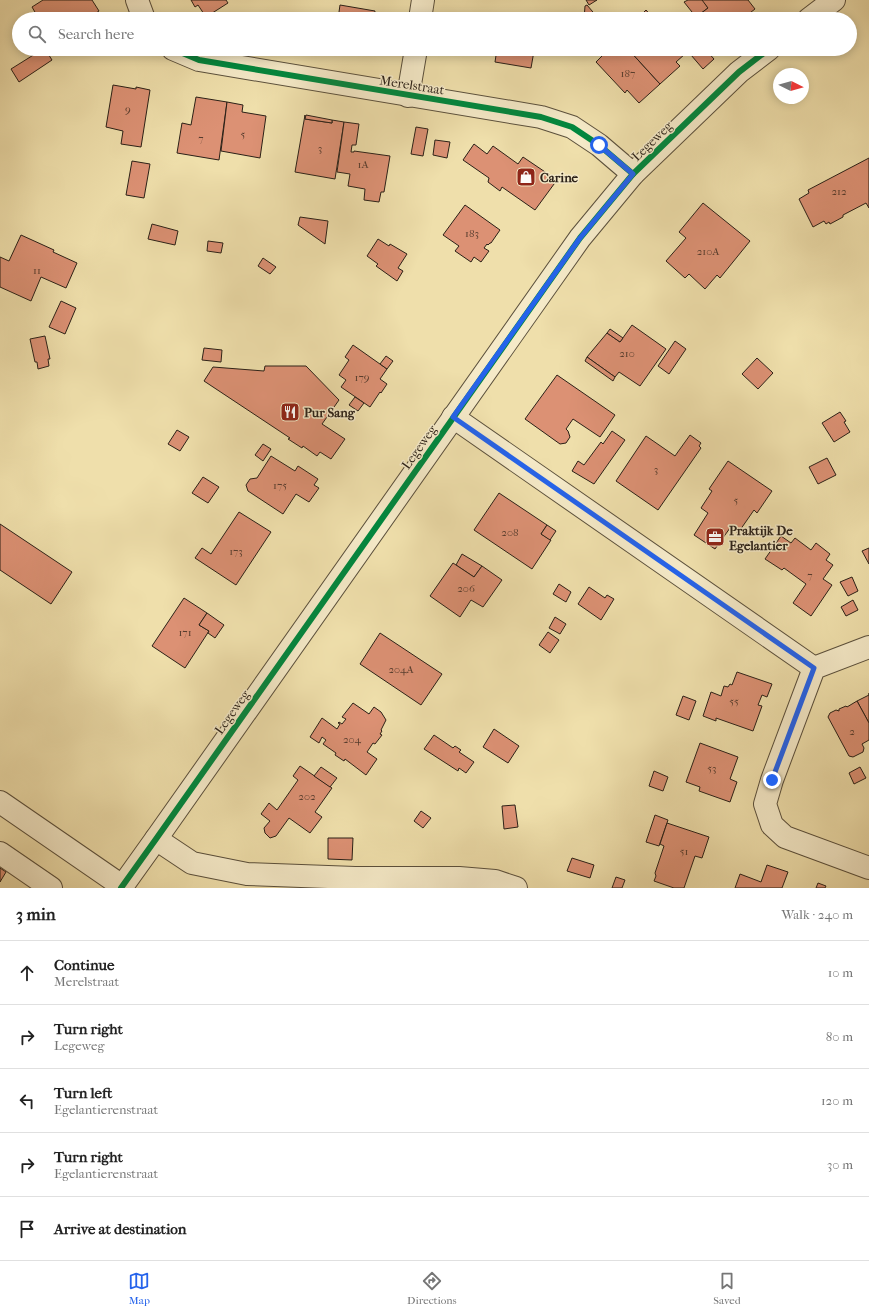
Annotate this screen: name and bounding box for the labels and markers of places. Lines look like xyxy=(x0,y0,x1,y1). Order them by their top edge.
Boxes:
shop icon: Carine xyxy=(515,166,537,188)
place label: Carine xyxy=(540,170,579,185)
restaurant icon: Pur Sang xyxy=(279,401,301,423)
place label: Pur Sang xyxy=(304,405,356,421)
place label: Praktijk De Egelantier xyxy=(729,523,793,554)
office icon: Praktijk De Egelantier xyxy=(704,526,726,548)

